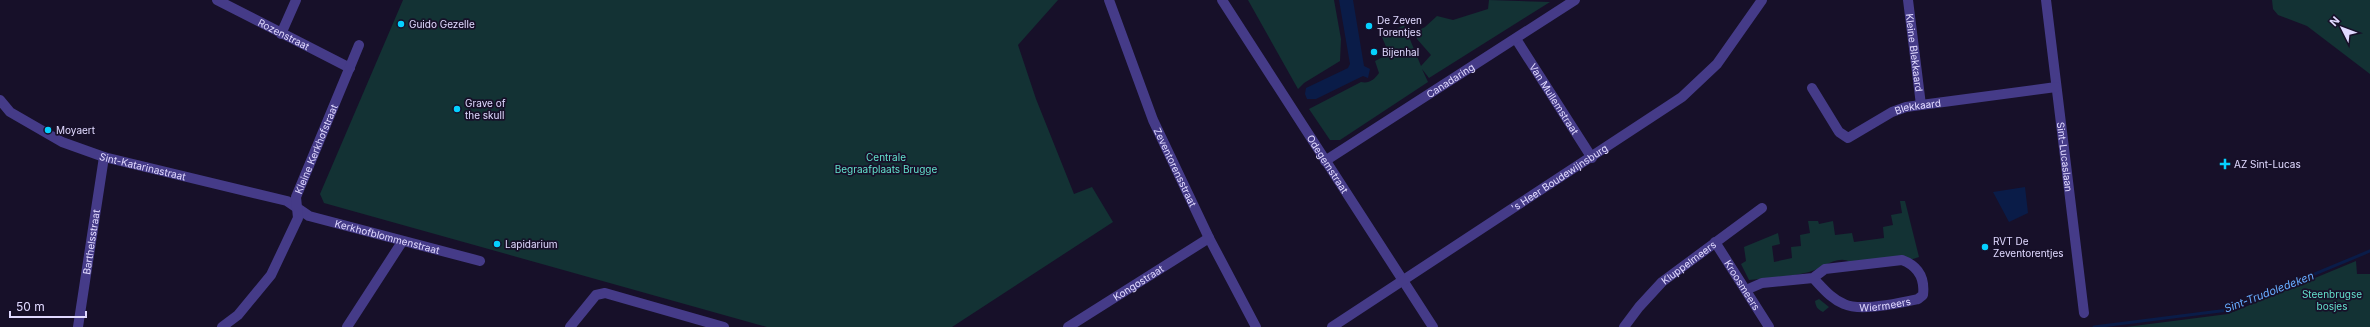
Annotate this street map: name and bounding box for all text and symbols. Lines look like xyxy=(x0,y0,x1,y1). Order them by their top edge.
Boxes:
north arrow xyxy=(2322,8,2362,48)
street label: Kleine Blekkaard xyxy=(1904,13,1925,92)
place label: De Zeven Torentjes xyxy=(1377,14,1422,38)
text: N xyxy=(2327,14,2343,29)
street label: Rozenstraat xyxy=(256,16,312,53)
place label: Guido Gezelle xyxy=(409,18,475,30)
marker: Guido Gezelle xyxy=(396,19,406,29)
marker: De Zeven Torentjes xyxy=(1364,21,1374,31)
place label: Bijenhal xyxy=(1382,46,1419,58)
marker: Bijenhal xyxy=(1369,47,1379,57)
street label: Canadaring xyxy=(1424,60,1476,100)
street label: Van Mullemstraat xyxy=(1527,61,1582,137)
street label: Blekkaard xyxy=(1893,96,1941,117)
place label: Grave of the skull xyxy=(465,97,506,121)
street label: Kleine Kerkhofstraat xyxy=(292,102,340,196)
marker: Grave of the skull xyxy=(452,104,462,114)
street label: Sint-Lucaslaan xyxy=(2055,121,2075,193)
place label: Moyaert xyxy=(56,124,96,136)
marker: Moyaert xyxy=(43,125,53,135)
street label: Zeventorensstraat xyxy=(1152,126,1200,209)
street label: Odegemstraat xyxy=(1304,132,1351,196)
street label: 's Heer Boudewijnsburg xyxy=(1509,142,1610,214)
street label: Sint-Katarinastraat xyxy=(98,150,188,183)
park label: Centrale Begraafplaats Brugge xyxy=(835,151,937,175)
marker: AZ Sint-Lucas xyxy=(2219,158,2231,170)
place label: AZ Sint-Lucas xyxy=(2234,158,2301,170)
street label: Barthelsstraat xyxy=(80,208,102,275)
street label: Kerkhofblommenstraat xyxy=(334,217,442,256)
place label: RVT De Zeventorentjes xyxy=(1993,235,2064,259)
place label: Lapidarium xyxy=(505,238,558,250)
street label: Kluppelmeers xyxy=(1659,238,1718,287)
marker: Lapidarium xyxy=(492,239,502,249)
marker: RVT De Zeventorentjes xyxy=(1980,242,1990,252)
street label: Kroosmeers xyxy=(1722,258,1763,312)
street label: Kongostraat xyxy=(1111,262,1166,303)
water label: Sint-Trudoledeken xyxy=(2222,268,2316,316)
park label: Steenbrugse bosjes xyxy=(2302,288,2362,312)
scale bar xyxy=(10,293,86,319)
street label: Wiermeers xyxy=(1859,295,1912,313)
text: 50 m xyxy=(16,299,45,314)

